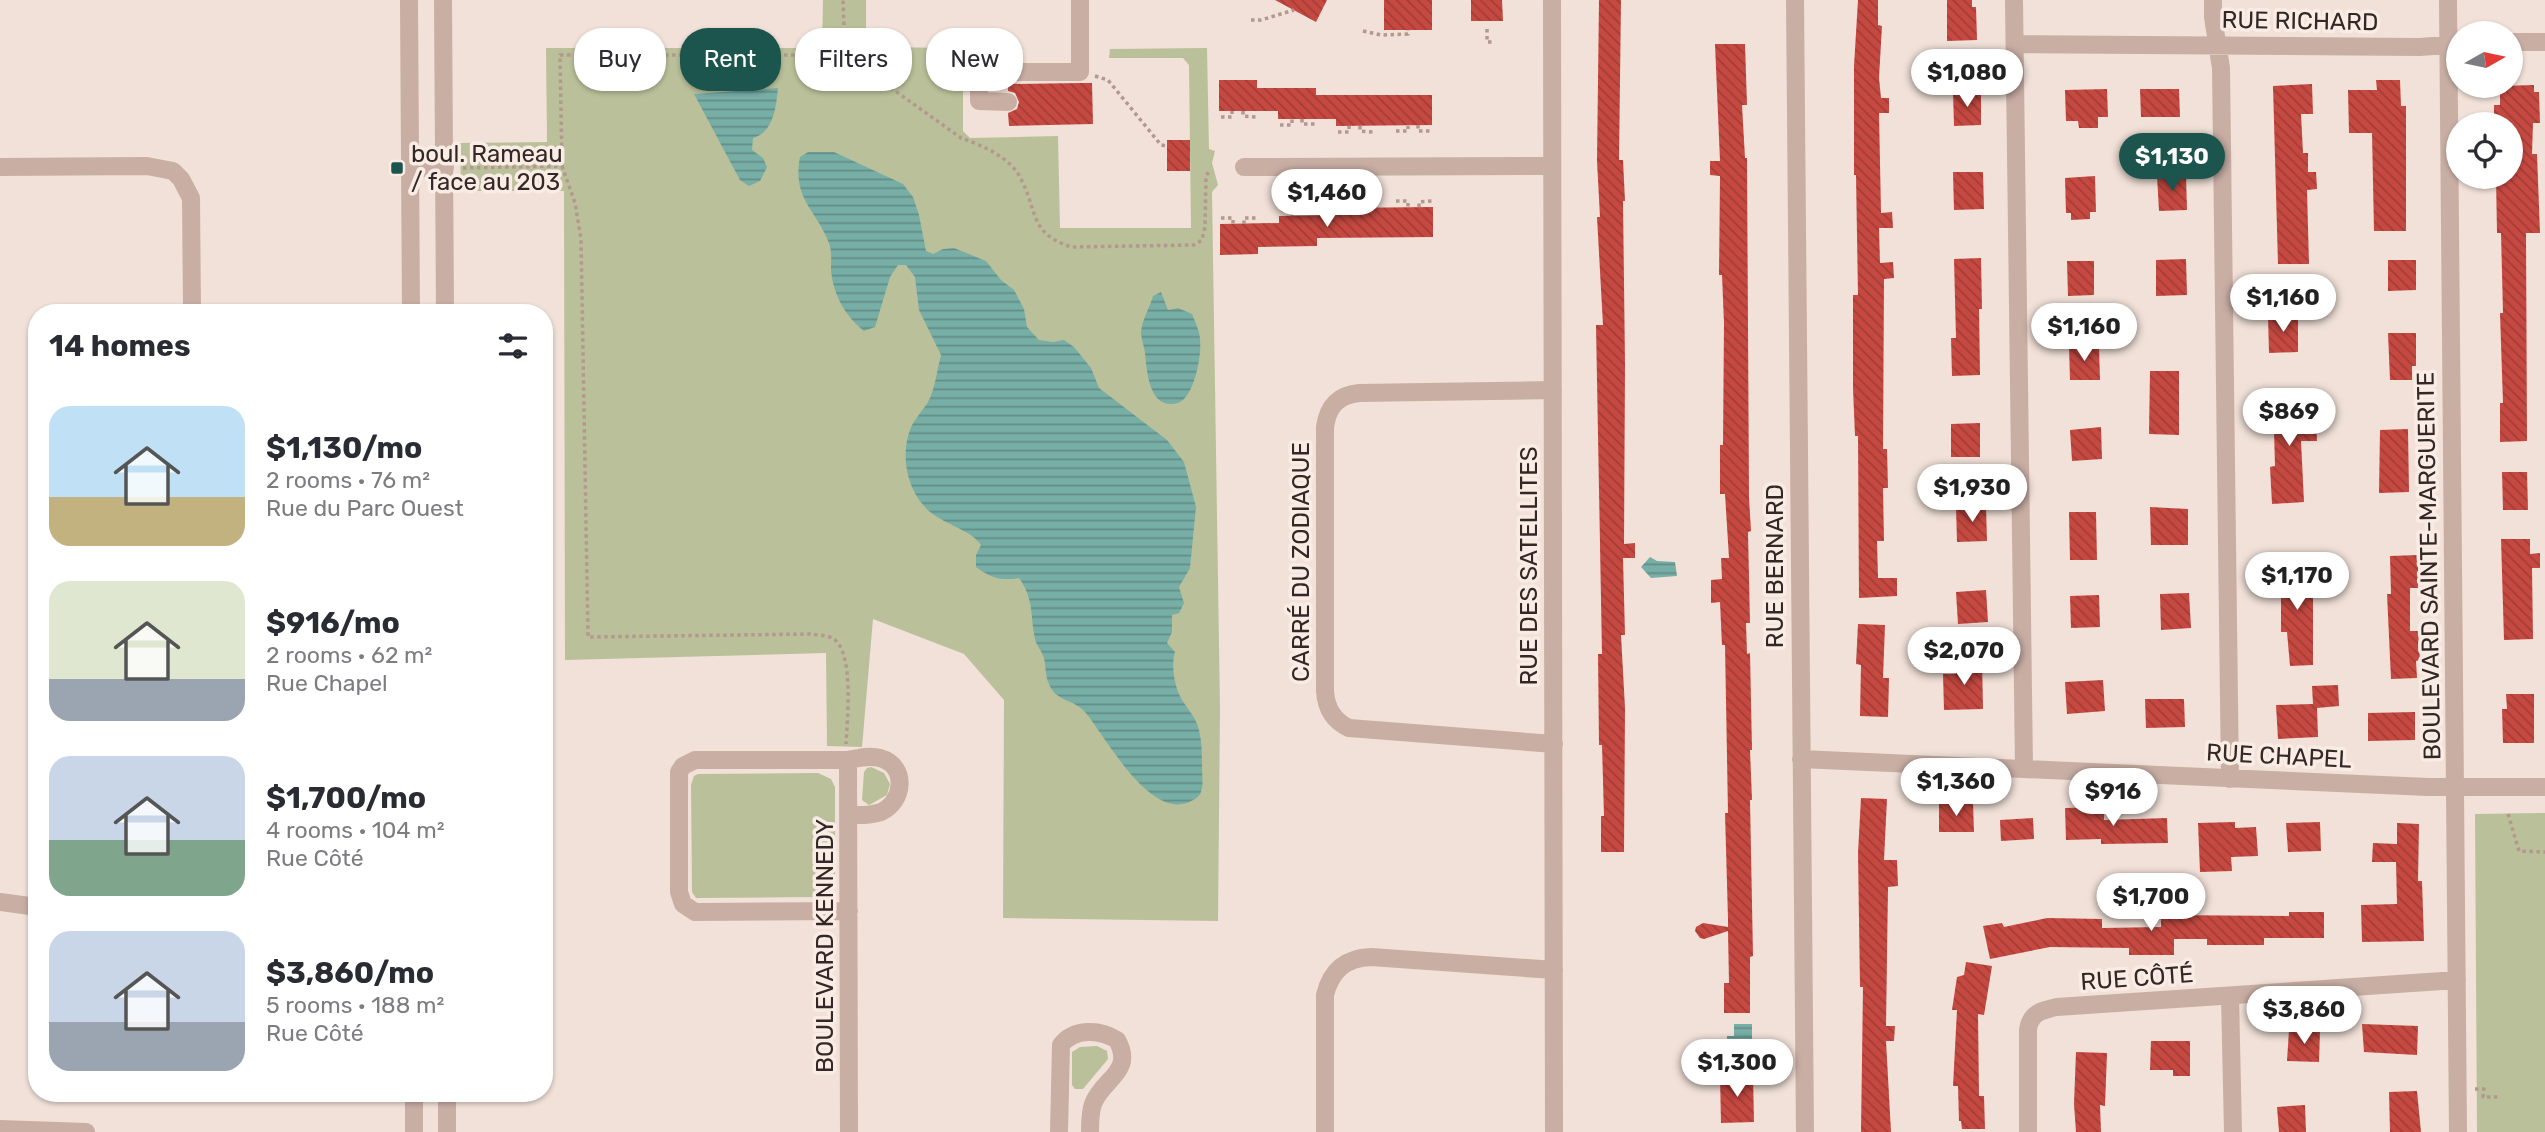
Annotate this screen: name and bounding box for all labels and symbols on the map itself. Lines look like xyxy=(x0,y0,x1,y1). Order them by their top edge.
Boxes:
street label: RUE RICHARD xyxy=(2221,6,2379,36)
north arrow xyxy=(2446,21,2524,98)
pin: $1,080 xyxy=(1910,50,2024,109)
pin: $1,130 xyxy=(2115,134,2229,193)
place label: boul. Rameau / face au 203 xyxy=(411,140,563,196)
marker: boul. Rameau / face au 203 xyxy=(389,160,405,176)
pin: $1,460 xyxy=(1270,170,1384,229)
pin: $1,160 xyxy=(2226,274,2340,334)
pin: $1,160 xyxy=(2027,304,2141,363)
street label: BOULEVARD SAINTE-MARGUERITE xyxy=(2412,372,2446,760)
pin: $869 xyxy=(2248,388,2330,448)
street label: CARRÉ DU ZODIAQUE xyxy=(1287,442,1315,682)
street label: RUE DES SATELLITES xyxy=(1515,446,1543,686)
pin: $1,930 xyxy=(1915,464,2029,524)
street label: RUE BERNARD xyxy=(1761,484,1789,648)
pin: $1,170 xyxy=(2240,552,2354,612)
pin: $2,070 xyxy=(1907,628,2021,687)
street label: RUE CHAPEL xyxy=(2206,738,2353,774)
pin: $1,360 xyxy=(1899,758,2013,818)
pin: $916 xyxy=(2072,768,2154,828)
street label: BOULEVARD KENNEDY xyxy=(811,819,839,1073)
pin: $1,700 xyxy=(2094,874,2208,933)
street label: RUE CÔTÉ xyxy=(2080,960,2194,996)
pin: $3,860 xyxy=(2247,986,2361,1046)
pin: $1,300 xyxy=(1680,1040,1794,1099)

